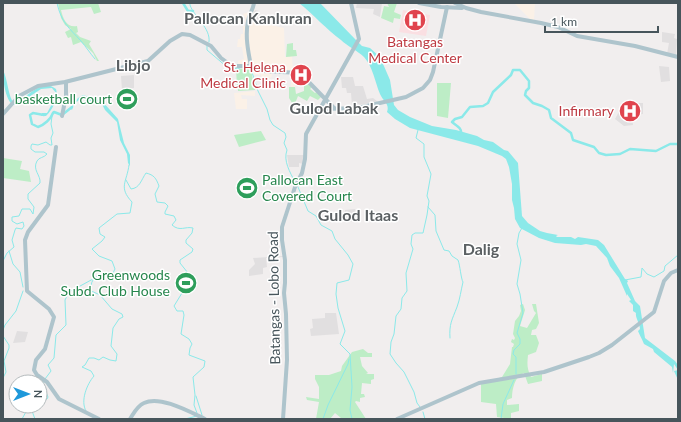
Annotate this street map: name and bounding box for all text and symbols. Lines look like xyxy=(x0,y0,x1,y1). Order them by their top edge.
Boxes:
hospital icon: Batangas Medical Center xyxy=(402,7,428,33)
district label: Pallocan Kanluran xyxy=(184,8,312,27)
scale bar xyxy=(545,8,658,34)
text: 1 km xyxy=(551,14,577,29)
place label: Batangas Medical Center xyxy=(368,33,462,66)
district label: Libjo xyxy=(116,55,150,74)
place label: St. Helena Medical Clinic xyxy=(200,58,286,91)
hospital icon: St. Helena Medical Clinic xyxy=(288,62,314,88)
sports icon: basketball court xyxy=(114,86,140,112)
place label: basketball court xyxy=(15,90,112,107)
district label: Gulod Labak xyxy=(290,98,379,117)
hospital icon: Infirmary xyxy=(617,98,643,124)
place label: Infirmary xyxy=(559,102,615,119)
place label: Pallocan East Covered Court xyxy=(262,171,352,204)
sports icon: Pallocan East Covered Court xyxy=(234,175,260,201)
district label: Gulod Itaas xyxy=(318,205,398,224)
street label: Batangas - Lobo Road xyxy=(264,231,283,365)
district label: Dalig xyxy=(463,239,500,258)
place label: Greenwoods Subd. Club House xyxy=(61,266,170,299)
sports icon: Greenwoods Subd. Club House xyxy=(173,270,199,296)
north arrow xyxy=(8,374,48,414)
text: N xyxy=(32,390,45,398)

